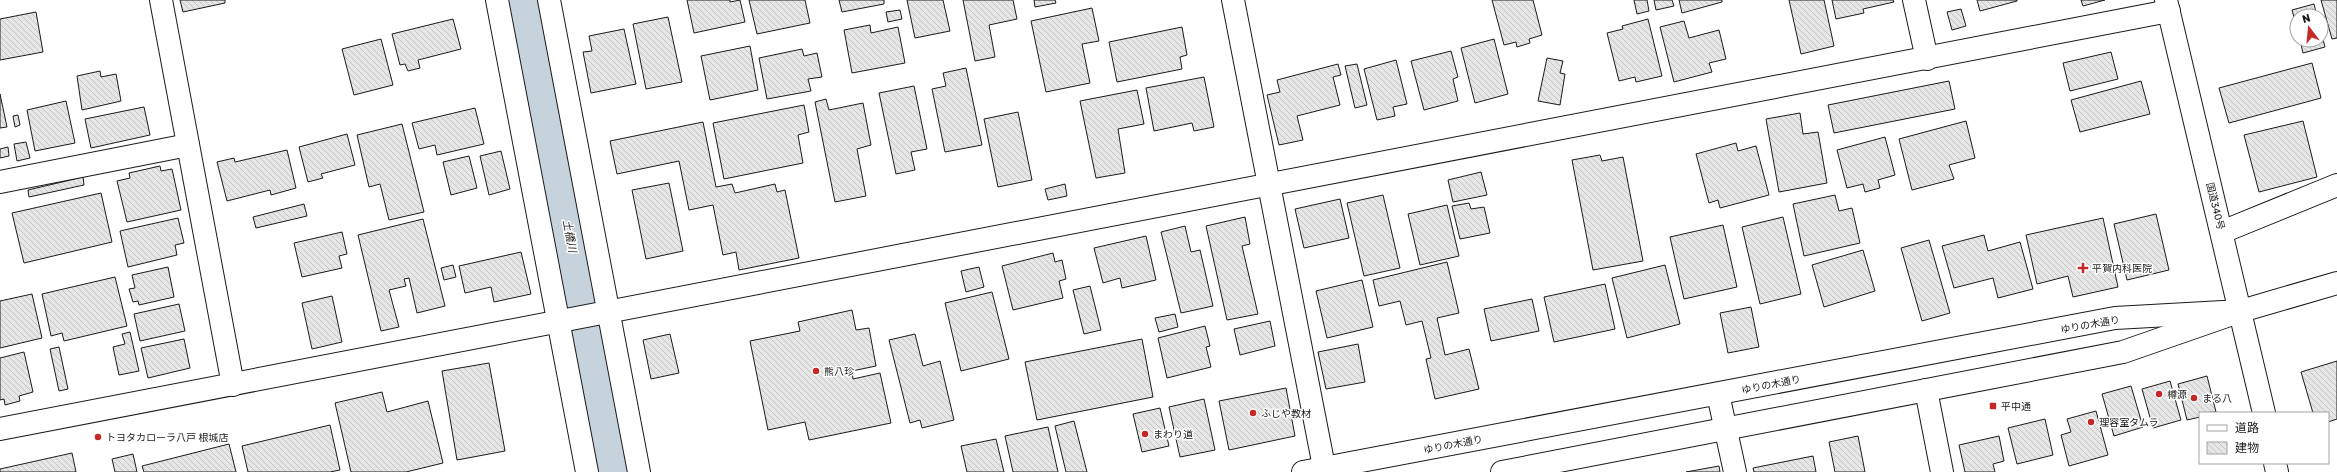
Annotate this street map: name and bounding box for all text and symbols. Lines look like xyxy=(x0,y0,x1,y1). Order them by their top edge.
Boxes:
north arrow xyxy=(2289,8,2329,48)
text: N xyxy=(2301,12,2312,26)
street label: 国道340号 xyxy=(2203,181,2227,231)
water label: 土橋川 xyxy=(560,219,579,255)
marker: 平賀内科医院 xyxy=(2077,262,2089,274)
place label: 平賀内科医院 xyxy=(2092,263,2152,275)
street label: ゆりの木通り xyxy=(2060,314,2121,336)
marker: 熊八珍 xyxy=(811,366,821,376)
place label: 熊八珍 xyxy=(824,366,854,378)
street label: ゆりの木通り xyxy=(1741,373,1802,397)
marker: 樽源 xyxy=(2154,389,2164,399)
place label: 樽源 xyxy=(2167,389,2187,401)
marker: まる八 xyxy=(2189,393,2199,403)
place label: まる八 xyxy=(2202,393,2232,405)
marker: 平中通 xyxy=(1988,401,1998,411)
place label: 平中通 xyxy=(2001,401,2031,413)
marker: ふじや教材 xyxy=(1248,408,1258,418)
place label: ふじや教材 xyxy=(1261,408,1311,420)
legend xyxy=(2199,412,2329,464)
marker: 理容室タムラ xyxy=(2086,417,2096,427)
place label: 理容室タムラ xyxy=(2099,417,2159,429)
text: 道路 xyxy=(2235,421,2259,435)
marker: まわり道 xyxy=(1140,429,1150,439)
place label: まわり道 xyxy=(1153,429,1193,441)
marker: トヨタカローラ八戸 根城店 xyxy=(93,432,103,442)
place label: トヨタカローラ八戸 根城店 xyxy=(106,432,228,444)
street label: ゆりの木通り xyxy=(1423,433,1484,457)
text: 建物 xyxy=(2235,441,2259,455)

